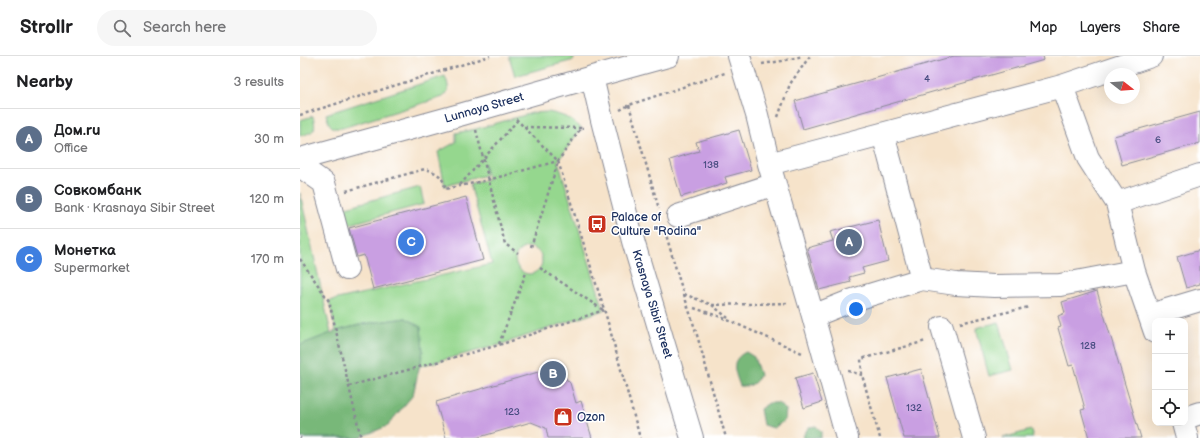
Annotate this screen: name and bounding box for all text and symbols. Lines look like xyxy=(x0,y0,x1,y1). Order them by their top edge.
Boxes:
search box xyxy=(97,10,377,46)
text: Strollr xyxy=(20,16,73,39)
icon: search xyxy=(111,17,133,39)
text: Search here xyxy=(143,18,226,37)
text: Map xyxy=(1029,19,1057,36)
text: Layers xyxy=(1079,19,1121,36)
text: Share xyxy=(1143,19,1180,36)
north arrow xyxy=(1104,68,1140,104)
text: Nearby xyxy=(16,72,73,92)
house number: 4 xyxy=(924,73,930,85)
text: 3 results xyxy=(233,74,284,90)
street label: Lunnaya Street xyxy=(443,89,526,126)
text: Дом.ru xyxy=(54,121,100,140)
text: A xyxy=(25,131,33,147)
text: 30 m xyxy=(254,131,284,147)
house number: 6 xyxy=(1155,134,1161,146)
text: Office xyxy=(54,140,88,156)
house number: 138 xyxy=(703,159,719,171)
text: Совкомбанк xyxy=(54,181,141,200)
text: B xyxy=(24,191,34,207)
text: 120 m xyxy=(249,191,284,207)
text: Bank · Krasnaya Sibir Street xyxy=(54,200,215,216)
place label: Palace of Culture "Rodina" xyxy=(611,210,701,239)
bus stop icon: Palace of Culture "Rodina" xyxy=(586,213,608,235)
pin: C xyxy=(398,227,424,257)
pin: A xyxy=(836,227,862,257)
text: Монетка xyxy=(54,241,116,260)
street label: Krasnaya Sibir Street xyxy=(628,248,676,360)
text: C xyxy=(24,251,34,267)
text: 170 m xyxy=(251,251,284,267)
text: Supermarket xyxy=(54,260,130,276)
your location xyxy=(846,299,866,319)
map controls xyxy=(1152,318,1188,426)
button: + xyxy=(1152,318,1188,354)
house number: 128 xyxy=(1080,340,1096,352)
button: − xyxy=(1152,354,1188,390)
pin: B xyxy=(540,359,566,389)
button: locate xyxy=(1152,390,1188,426)
house number: 132 xyxy=(906,402,922,414)
house number: 123 xyxy=(504,406,520,418)
shop icon: Ozon xyxy=(552,406,574,428)
place label: Ozon xyxy=(577,410,605,425)

